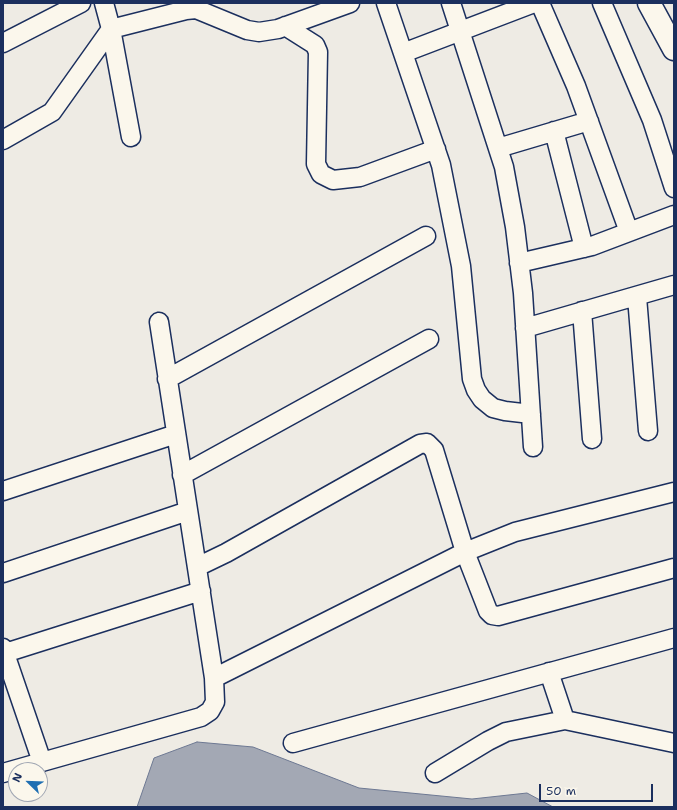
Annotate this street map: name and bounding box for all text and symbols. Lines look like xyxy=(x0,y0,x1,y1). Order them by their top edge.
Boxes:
north arrow xyxy=(8,762,48,802)
text: N xyxy=(9,771,26,784)
scale bar xyxy=(541,776,655,802)
text: 50 m xyxy=(546,783,576,799)

